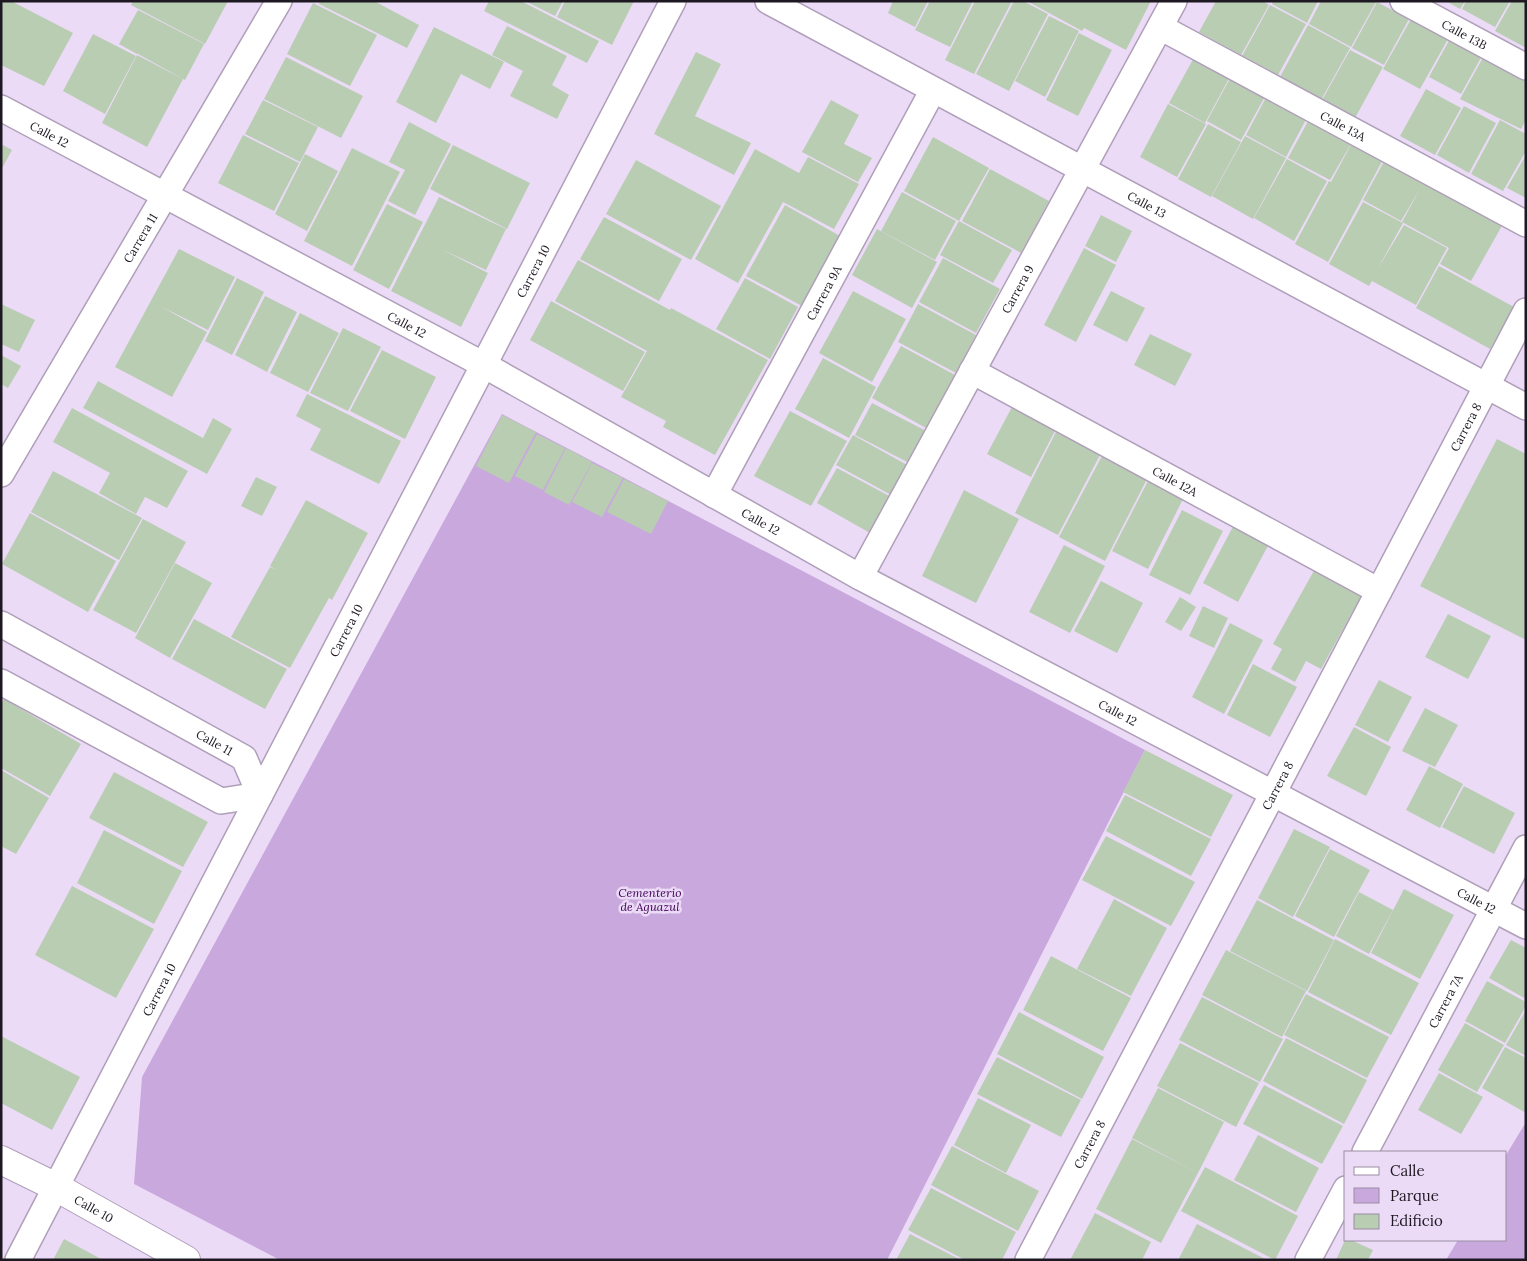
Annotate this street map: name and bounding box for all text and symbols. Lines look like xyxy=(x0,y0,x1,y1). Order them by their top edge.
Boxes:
street label: Calle 13B xyxy=(1439,16,1490,52)
street label: Calle 13A xyxy=(1318,107,1369,144)
street label: Calle 12 xyxy=(28,117,71,150)
street label: Calle 13 xyxy=(1125,188,1169,221)
street label: Carrera 11 xyxy=(120,210,160,265)
street label: Carrera 10 xyxy=(513,242,553,300)
street label: Carrera 9A xyxy=(802,262,845,323)
street label: Carrera 9 xyxy=(998,262,1036,316)
street label: Calle 12 xyxy=(385,308,429,340)
street label: Carrera 8 xyxy=(1446,400,1484,454)
street label: Calle 12A xyxy=(1150,463,1201,499)
street label: Calle 12 xyxy=(739,504,783,538)
street label: Carrera 10 xyxy=(326,601,366,659)
street label: Calle 12 xyxy=(1096,696,1140,728)
street label: Calle 11 xyxy=(194,726,236,758)
street label: Carrera 8 xyxy=(1258,758,1296,812)
street label: Calle 12 xyxy=(1455,884,1499,916)
park label: Cementerio de Aguazul xyxy=(618,885,682,914)
street label: Carrera 10 xyxy=(139,960,179,1019)
street label: Carrera 7A xyxy=(1425,971,1466,1030)
street label: Carrera 8 xyxy=(1070,1117,1108,1171)
legend xyxy=(1344,1151,1507,1241)
text: Calle xyxy=(1390,1161,1425,1180)
text: Parque xyxy=(1390,1186,1439,1205)
street label: Calle 10 xyxy=(72,1191,116,1225)
text: Edificio xyxy=(1390,1211,1443,1230)

